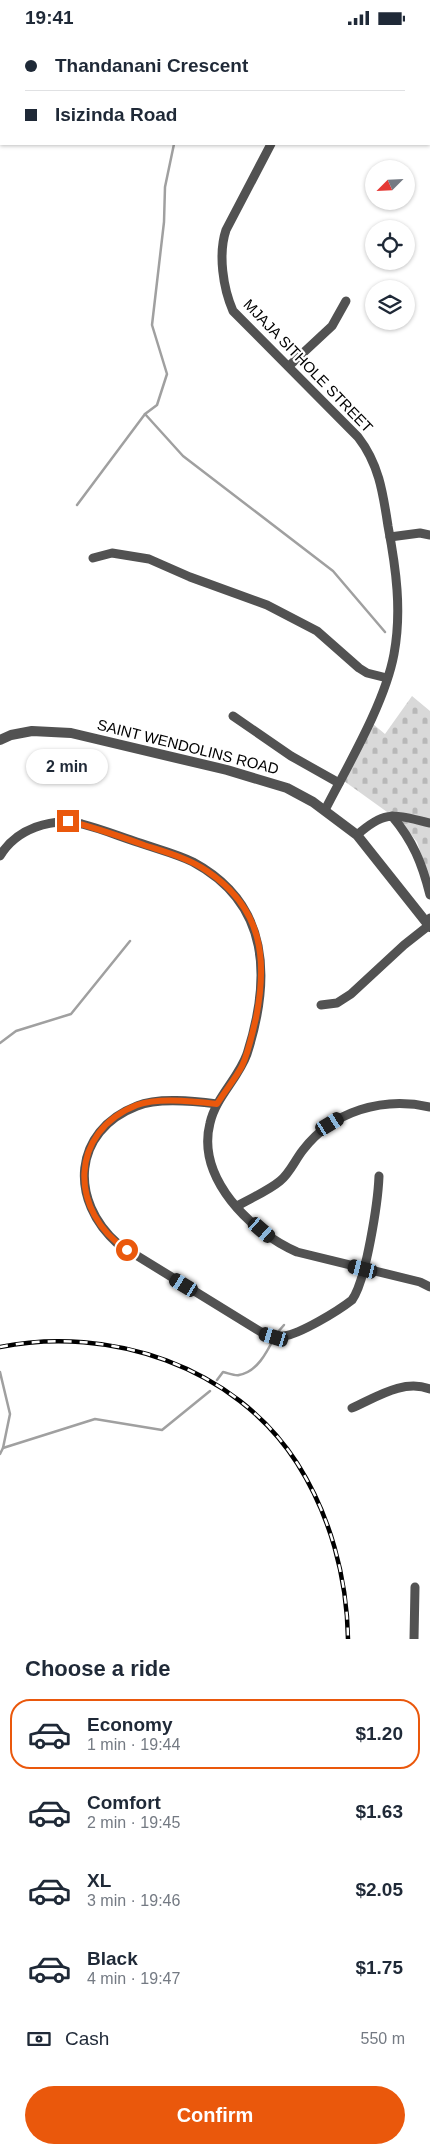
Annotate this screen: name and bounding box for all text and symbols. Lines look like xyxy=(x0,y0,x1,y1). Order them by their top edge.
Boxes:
text: 19:41 xyxy=(25,7,74,28)
text: Thandanani Crescent xyxy=(55,55,248,76)
text: Isizinda Road xyxy=(55,104,177,125)
north arrow xyxy=(365,160,415,210)
map controls xyxy=(365,160,415,330)
button: locate xyxy=(365,220,415,270)
button: layers xyxy=(365,280,415,330)
street label: MJAJA SITHOLE STREET xyxy=(240,296,376,436)
street label: SAINT WENDOLINS ROAD xyxy=(96,716,281,777)
callout: 2 min xyxy=(27,749,109,783)
text: 2 min xyxy=(46,758,88,775)
route end xyxy=(57,810,79,832)
car xyxy=(313,1110,346,1138)
car xyxy=(245,1214,278,1246)
route start xyxy=(116,1239,138,1261)
car xyxy=(346,1258,379,1280)
car xyxy=(167,1271,200,1299)
car xyxy=(257,1325,290,1349)
text: Choose a ride xyxy=(25,1656,170,1681)
icon: car xyxy=(27,1712,72,1757)
text: Economy xyxy=(87,1714,173,1735)
text: $1.20 xyxy=(355,1723,403,1744)
text: 1 min · 19:44 xyxy=(87,1736,180,1753)
icon: car xyxy=(27,1790,72,1835)
text: Comfort xyxy=(87,1792,161,1813)
text: $1.63 xyxy=(355,1801,403,1822)
text: 2 min · 19:45 xyxy=(87,1814,180,1831)
icon: car xyxy=(27,1868,72,1913)
text: XL xyxy=(87,1870,111,1891)
text: $2.05 xyxy=(355,1879,403,1900)
text: 3 min · 19:46 xyxy=(87,1892,180,1909)
icon: car xyxy=(27,1946,72,1991)
text: Black xyxy=(87,1948,138,1969)
text: $1.75 xyxy=(355,1957,403,1978)
text: 4 min · 19:47 xyxy=(87,1970,180,1987)
icon: cash xyxy=(25,2025,53,2053)
text: Cash xyxy=(65,2028,109,2049)
text: 550 m xyxy=(361,2030,405,2047)
button: Confirm xyxy=(25,2086,405,2144)

